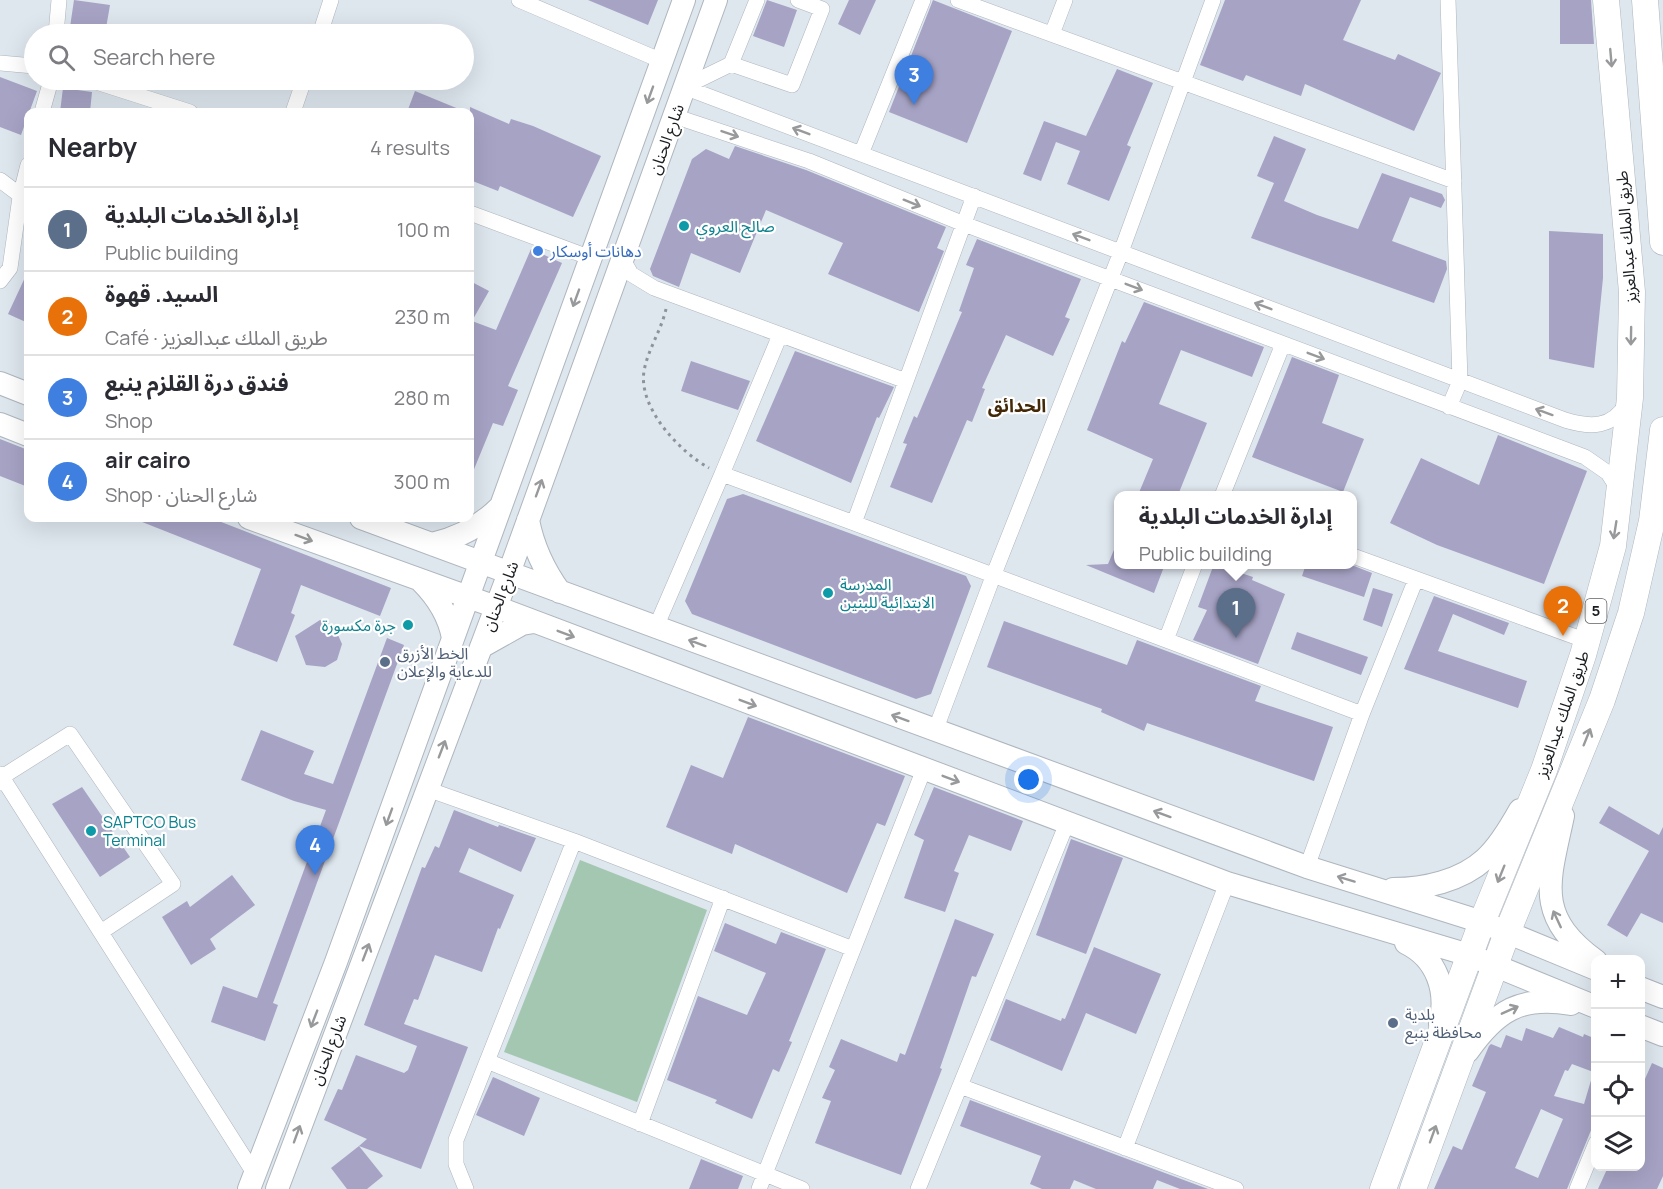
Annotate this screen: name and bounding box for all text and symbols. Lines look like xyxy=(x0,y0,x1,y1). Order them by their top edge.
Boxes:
search box xyxy=(24,24,474,90)
icon: search xyxy=(45,41,78,74)
text: Search here xyxy=(93,42,215,72)
one-way arrow xyxy=(1606,48,1617,68)
pin: 3 xyxy=(894,56,934,105)
one-way arrow xyxy=(643,85,654,103)
street label: شارع الحنان xyxy=(643,101,691,178)
one-way arrow xyxy=(792,125,810,136)
text: Nearby xyxy=(48,129,137,165)
one-way arrow xyxy=(720,130,739,141)
text: 4 results xyxy=(370,134,450,161)
street label: طريق الملك عبدالعزيز xyxy=(1610,170,1642,305)
one-way arrow xyxy=(902,198,921,209)
text: إدارة الخدمات البلدية xyxy=(105,200,299,230)
place label: صالح العروي xyxy=(696,215,775,239)
text: 1 xyxy=(63,216,72,243)
text: 100 m xyxy=(397,216,450,243)
marker: صالح العروي xyxy=(677,219,691,233)
one-way arrow xyxy=(1072,231,1091,242)
text: Public building xyxy=(105,239,239,266)
place label: دهانات أوسكار xyxy=(549,240,642,262)
marker: دهانات أوسكار xyxy=(531,244,545,258)
text: السيد. قهوة xyxy=(105,279,218,309)
one-way arrow xyxy=(1124,282,1143,293)
one-way arrow xyxy=(570,288,581,307)
one-way arrow xyxy=(1255,300,1273,311)
text: 2 xyxy=(62,303,73,330)
text: 230 m xyxy=(394,303,450,330)
text: Café · طريق الملك عبدالعزيز xyxy=(105,324,328,351)
one-way arrow xyxy=(1625,326,1637,346)
one-way arrow xyxy=(1306,352,1325,363)
text: فندق درة القلزم ينبع xyxy=(105,368,289,398)
text: 3 xyxy=(62,384,73,411)
text: 280 m xyxy=(394,384,450,411)
district label: الحدائق xyxy=(988,393,1046,417)
one-way arrow xyxy=(1535,406,1554,417)
text: Shop xyxy=(105,407,153,434)
text: air cairo xyxy=(105,445,191,475)
text: 4 xyxy=(61,468,74,495)
text: 300 m xyxy=(394,468,450,495)
one-way arrow xyxy=(535,479,546,498)
text: Shop · شارع الحنان xyxy=(105,481,257,508)
popup xyxy=(1114,491,1357,569)
text: إدارة الخدمات البلدية xyxy=(1139,501,1332,531)
one-way arrow xyxy=(1609,520,1620,540)
one-way arrow xyxy=(294,533,313,544)
text: Public building xyxy=(1139,540,1272,567)
street label: شارع الحنان xyxy=(477,558,525,635)
place label: المدرسة الابتدائية للبنين xyxy=(840,573,935,613)
marker: المدرسة الابتدائية للبنين xyxy=(821,586,835,600)
pin: 2 xyxy=(1544,586,1582,636)
pin: 1 xyxy=(1216,588,1256,638)
road number: 5 xyxy=(1586,599,1606,623)
place label: جرة مكسورة xyxy=(322,614,396,636)
marker: جرة مكسورة xyxy=(401,618,415,632)
one-way arrow xyxy=(556,629,575,640)
one-way arrow xyxy=(689,636,707,647)
place label: الخط الأزرق للدعاية والإعلان xyxy=(397,642,492,682)
street label: طريق الملك عبدالعزيز xyxy=(1530,647,1594,781)
marker: الخط الأزرق للدعاية والإعلان xyxy=(378,655,392,669)
one-way arrow xyxy=(739,698,757,709)
one-way arrow xyxy=(891,712,910,723)
one-way arrow xyxy=(1582,728,1593,747)
one-way arrow xyxy=(437,741,448,759)
your location xyxy=(1014,765,1043,794)
one-way arrow xyxy=(941,774,959,785)
one-way arrow xyxy=(382,807,393,826)
one-way arrow xyxy=(1153,807,1172,818)
place label: SAPTCO Bus Terminal xyxy=(103,811,196,851)
marker: SAPTCO Bus Terminal xyxy=(84,824,98,838)
pin: 4 xyxy=(296,826,334,875)
one-way arrow xyxy=(1495,865,1506,883)
one-way arrow xyxy=(1337,873,1356,884)
one-way arrow xyxy=(1550,910,1562,928)
one-way arrow xyxy=(361,943,372,961)
map controls xyxy=(1591,955,1645,1171)
button: + xyxy=(1591,955,1645,1009)
place label: بلدية محافظة ينبع xyxy=(1405,1003,1482,1045)
one-way arrow xyxy=(1500,1003,1518,1015)
button: − xyxy=(1591,1009,1645,1063)
one-way arrow xyxy=(308,1010,319,1028)
street label: شارع الحنان xyxy=(305,1012,353,1089)
marker: بلدية محافظة ينبع xyxy=(1386,1016,1400,1030)
button: locate xyxy=(1591,1063,1645,1117)
button: layers xyxy=(1591,1117,1645,1171)
one-way arrow xyxy=(292,1125,303,1144)
one-way arrow xyxy=(1428,1125,1439,1144)

